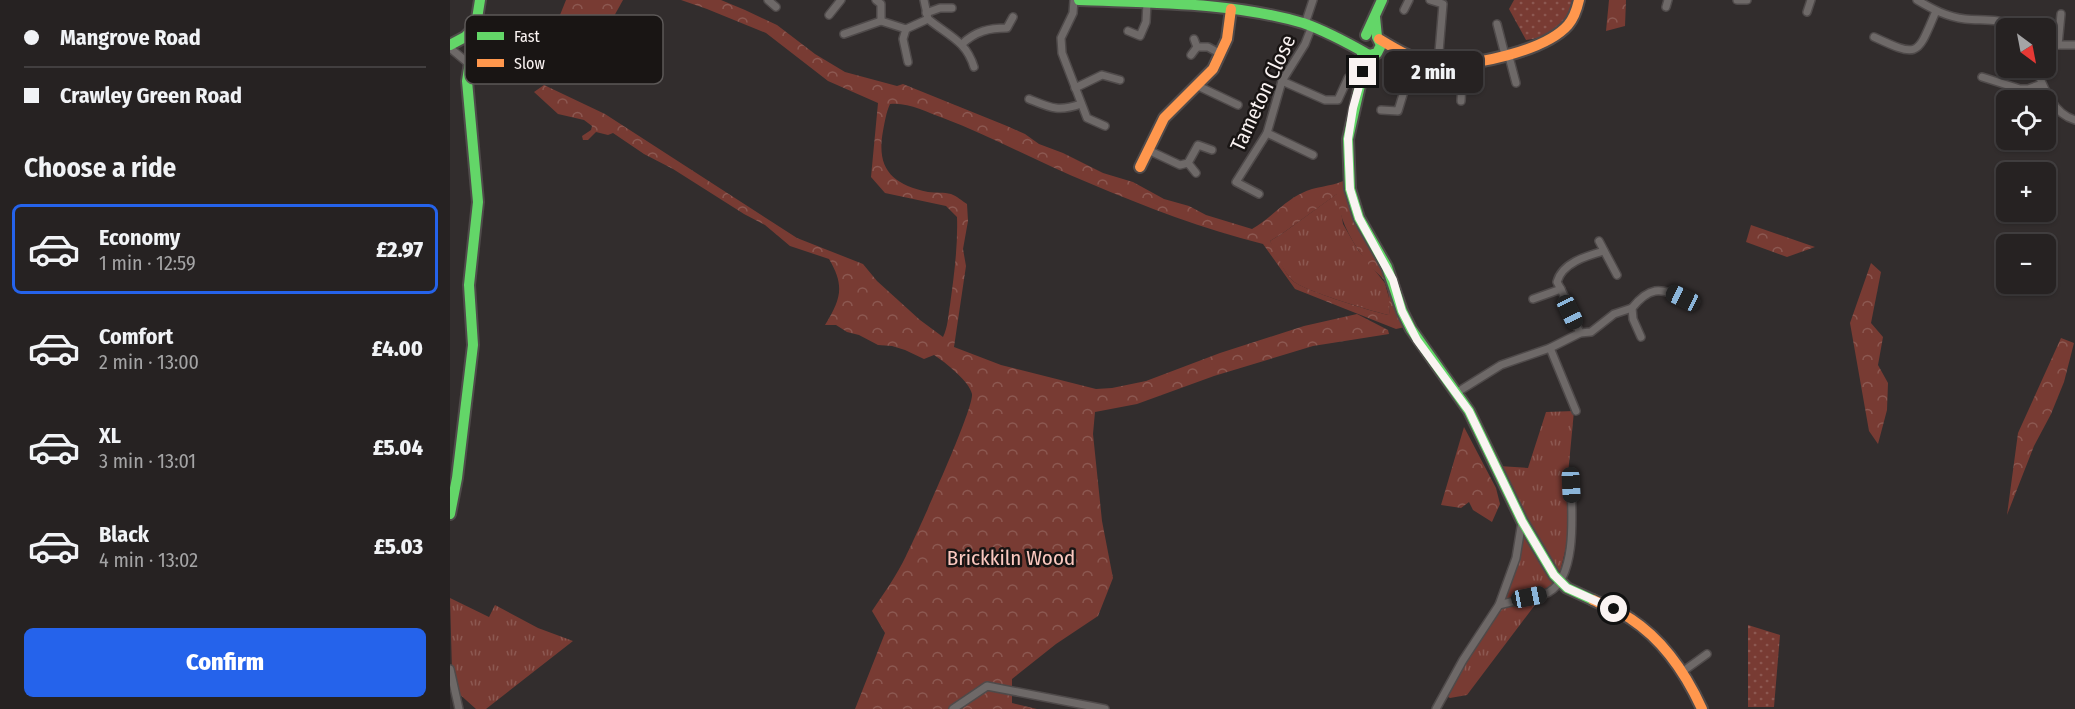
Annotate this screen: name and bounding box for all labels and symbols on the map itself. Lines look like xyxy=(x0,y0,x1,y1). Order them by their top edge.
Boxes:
legend xyxy=(465,15,663,84)
north arrow xyxy=(1996,18,2056,78)
text: Fast xyxy=(514,27,541,46)
street label: Tameton Close xyxy=(1225,31,1301,155)
callout: 2 min xyxy=(1384,51,1483,93)
text: Slow xyxy=(514,54,545,73)
route end xyxy=(1349,58,1376,85)
car xyxy=(1663,282,1703,314)
car xyxy=(1554,292,1586,332)
car xyxy=(1561,467,1581,503)
park label: Brickkiln Wood xyxy=(947,545,1075,571)
car xyxy=(1510,585,1548,609)
route start xyxy=(1600,595,1627,622)

